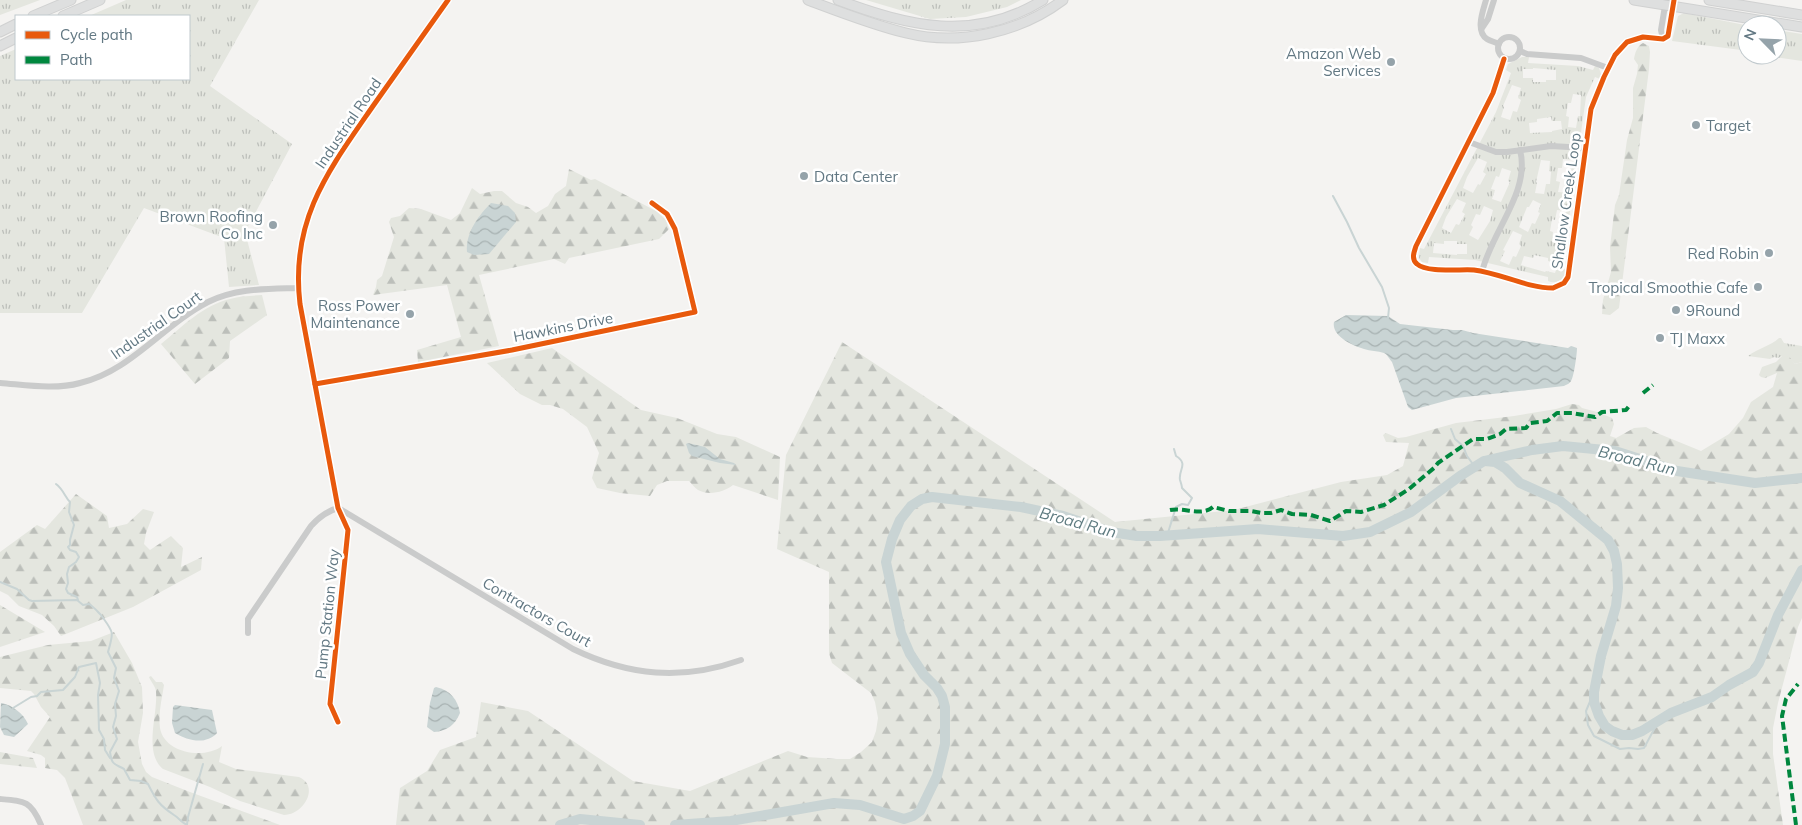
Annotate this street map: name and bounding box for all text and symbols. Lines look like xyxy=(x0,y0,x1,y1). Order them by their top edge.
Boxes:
legend xyxy=(15,15,190,80)
north arrow xyxy=(1737,15,1787,65)
text: Cycle path xyxy=(60,25,133,44)
text: N xyxy=(1740,26,1760,43)
place label: Amazon Web Services xyxy=(1286,44,1381,80)
text: Path xyxy=(60,50,92,69)
marker: Amazon Web Services xyxy=(1385,56,1397,68)
street label: Industrial Road xyxy=(311,74,385,172)
place label: Target xyxy=(1706,116,1751,135)
marker: Target xyxy=(1690,119,1702,131)
street label: Shallow Creek Loop xyxy=(1547,132,1585,270)
place label: Data Center xyxy=(814,167,898,186)
marker: Data Center xyxy=(798,170,810,182)
place label: Brown Roofing Co Inc xyxy=(160,207,263,243)
marker: Brown Roofing Co Inc xyxy=(267,219,279,231)
place label: Red Robin xyxy=(1688,244,1759,263)
marker: Red Robin xyxy=(1763,247,1775,259)
place label: Tropical Smoothie Cafe xyxy=(1588,278,1748,297)
marker: Tropical Smoothie Cafe xyxy=(1752,281,1764,293)
street label: Industrial Court xyxy=(107,287,205,363)
place label: Ross Power Maintenance xyxy=(310,296,401,332)
place label: 9Round xyxy=(1686,301,1740,320)
marker: 9Round xyxy=(1670,304,1682,316)
marker: Ross Power Maintenance xyxy=(404,308,416,320)
street label: Hawkins Drive xyxy=(512,308,614,346)
place label: TJ Maxx xyxy=(1670,329,1725,348)
marker: TJ Maxx xyxy=(1654,332,1666,344)
water label: Broad Run xyxy=(1596,441,1678,479)
water label: Broad Run xyxy=(1037,502,1119,542)
street label: Pump Station Way xyxy=(311,548,343,680)
street label: Contractors Court xyxy=(479,573,595,651)

